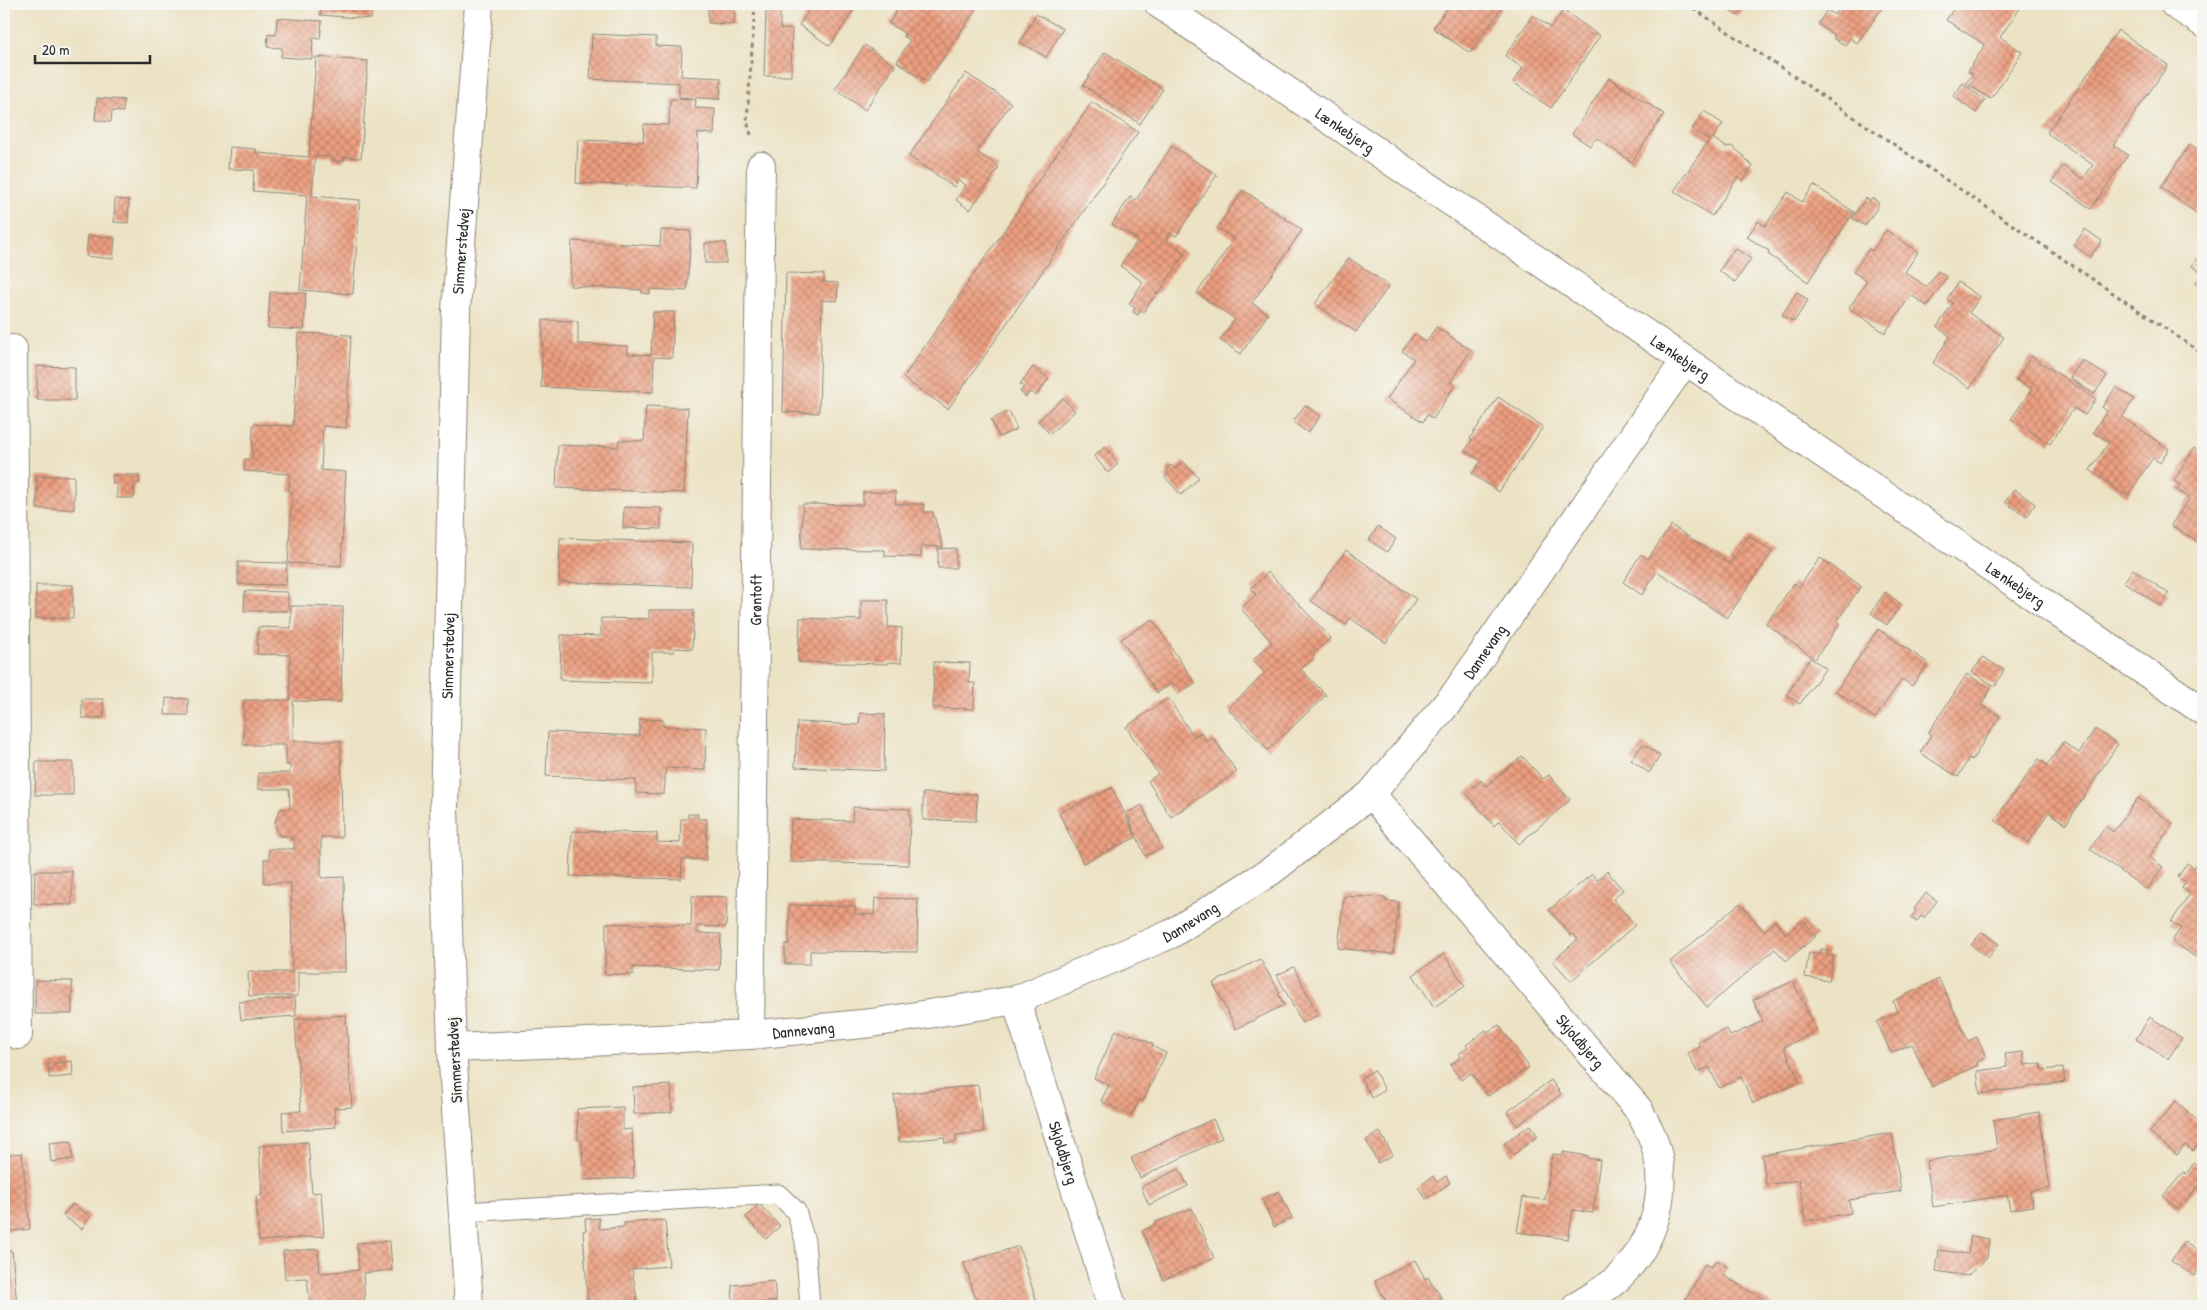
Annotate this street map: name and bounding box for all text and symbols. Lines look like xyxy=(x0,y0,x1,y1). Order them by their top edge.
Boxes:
scale bar xyxy=(35,32,150,64)
text: 20 m xyxy=(42,39,69,60)
street label: Lænkebjerg xyxy=(1311,102,1379,158)
street label: Simmerstedvej xyxy=(446,207,475,295)
street label: Lænkebjerg xyxy=(1647,329,1715,385)
street label: Lænkebjerg xyxy=(1982,556,2050,612)
street label: Grøntoft xyxy=(744,574,767,626)
street label: Simmerstedvej xyxy=(436,612,460,699)
street label: Dannevang xyxy=(1458,620,1511,683)
street label: Dannevang xyxy=(1159,896,1222,947)
street label: Skjoldbjerg xyxy=(1551,1009,1610,1073)
street label: Simmerstedvej xyxy=(441,1016,467,1104)
street label: Dannevang xyxy=(772,1016,835,1044)
street label: Skjoldbjerg xyxy=(1044,1118,1084,1187)

